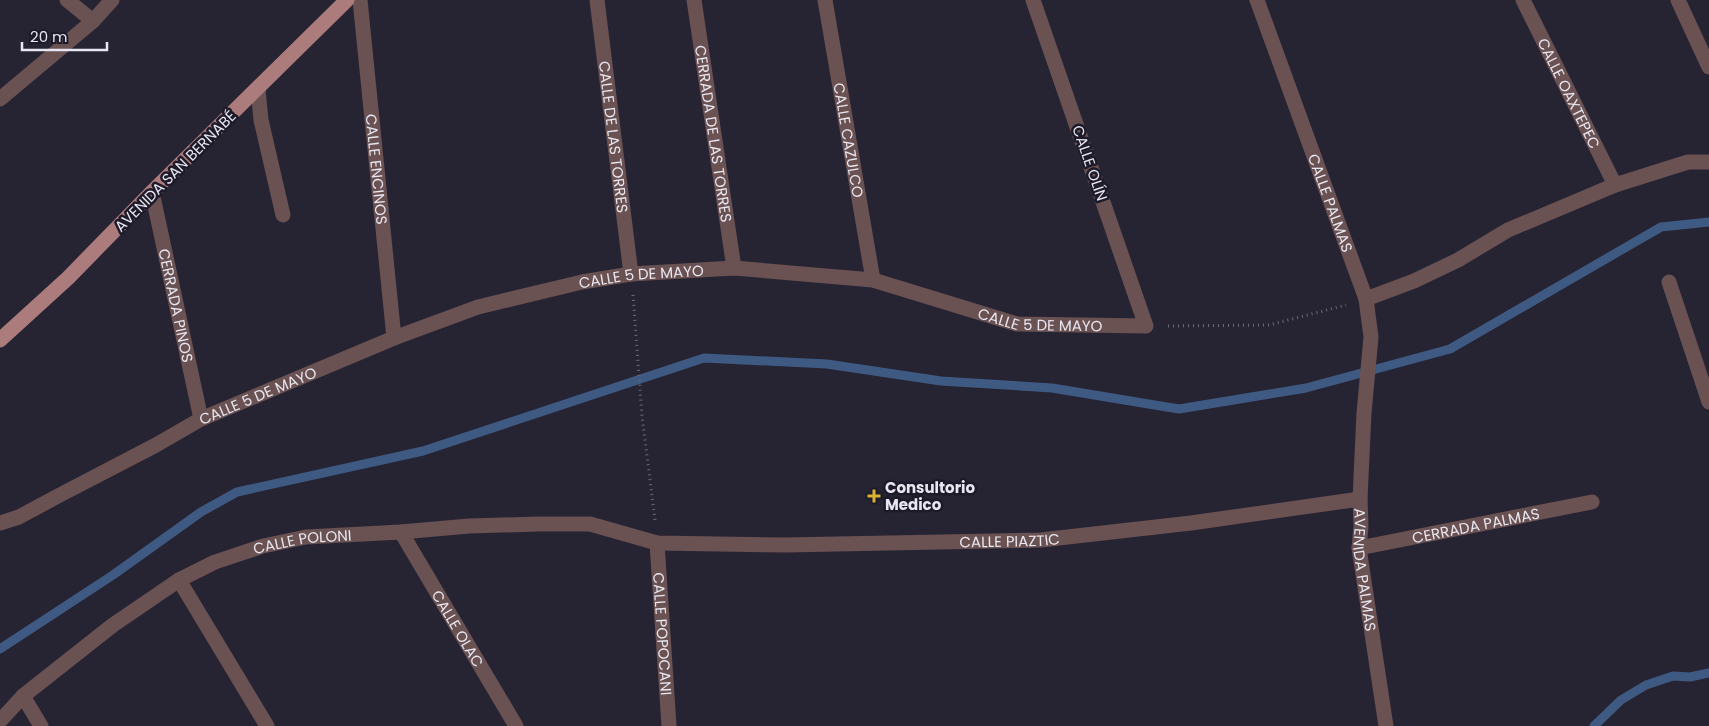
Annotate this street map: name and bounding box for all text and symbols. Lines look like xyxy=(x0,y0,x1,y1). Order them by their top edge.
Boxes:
scale bar xyxy=(22,20,108,52)
text: 20 m xyxy=(30,26,68,47)
street label: CALLE OAXTEPEC xyxy=(1533,34,1606,152)
street label: CERRADA DE LAS TORRES xyxy=(690,44,738,224)
street label: CALLE DE LAS TORRES xyxy=(594,60,634,214)
street label: CALLE CAZULCO xyxy=(829,81,869,199)
street label: AVENIDA SAN BERNABÉ xyxy=(110,106,240,236)
street label: CALLE ENCINOS xyxy=(361,113,393,225)
street label: CALLE OLÍN xyxy=(1067,122,1113,204)
street label: CALLE PALMAS xyxy=(1303,151,1359,255)
street label: CERRADA PINOS xyxy=(154,246,199,364)
street label: CALLE 5 DE MAYO xyxy=(577,259,704,293)
street label: CALLE 5 DE MAYO xyxy=(975,302,1103,336)
street label: CALLE 5 DE MAYO xyxy=(195,361,320,429)
place label: Consultorio Medico xyxy=(885,477,975,515)
marker: Consultorio Medico xyxy=(867,489,881,503)
street label: CERRADA PALMAS xyxy=(1410,502,1541,548)
street label: AVENIDA PALMAS xyxy=(1348,508,1382,633)
street label: CALLE POLONI xyxy=(250,524,352,559)
street label: CALLE PIAZTIC xyxy=(959,527,1061,552)
street label: CALLE POPOCANI xyxy=(648,572,677,696)
street label: CALLE OLAC xyxy=(427,586,489,671)

